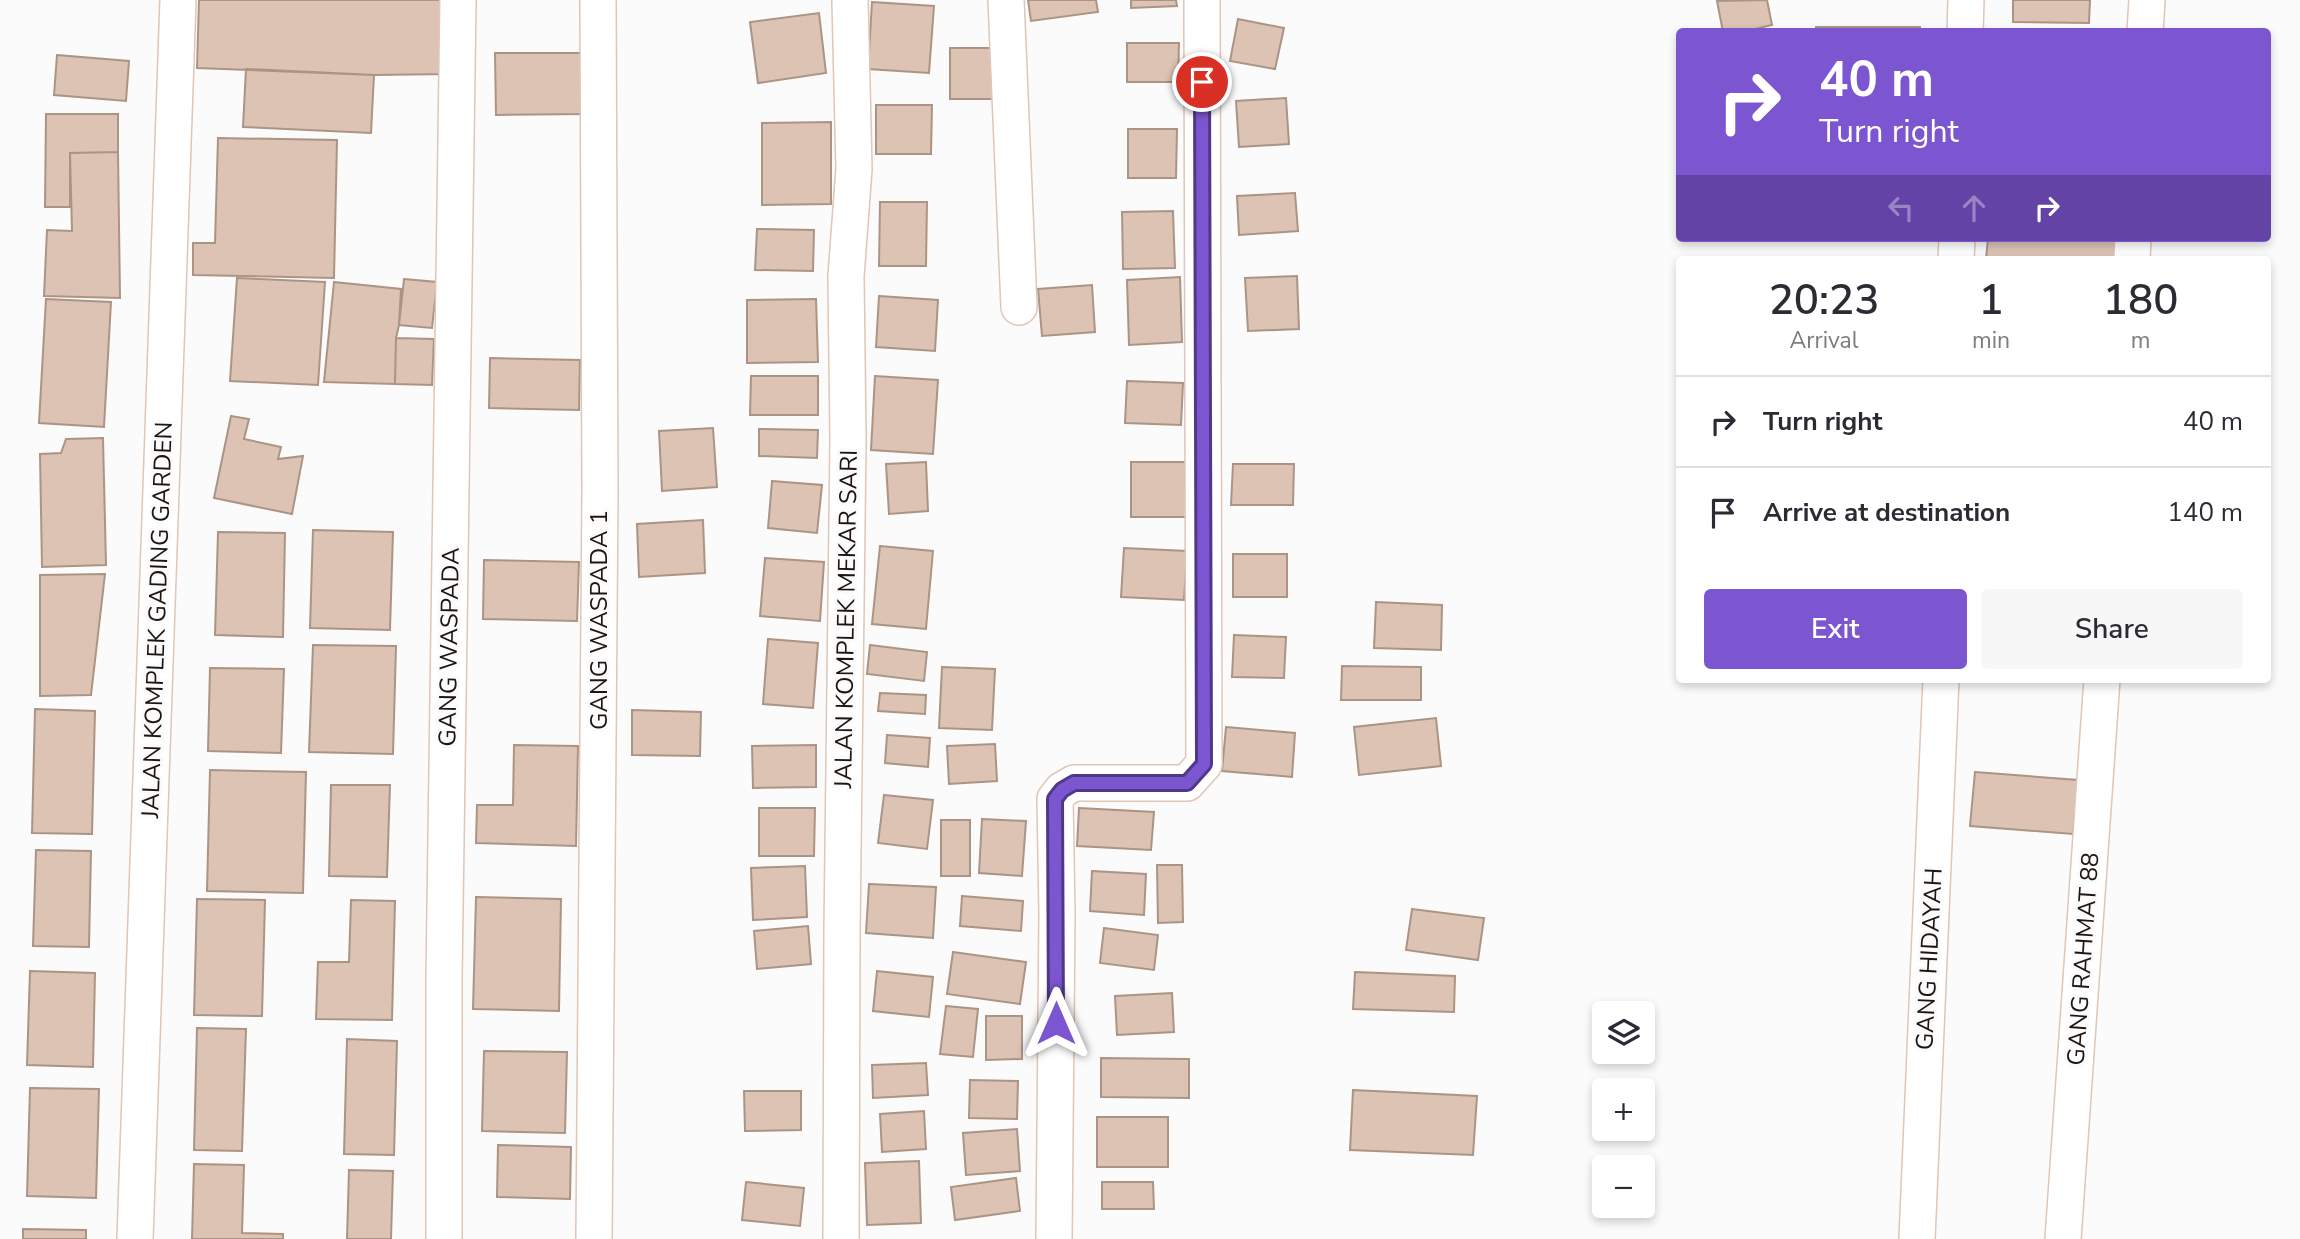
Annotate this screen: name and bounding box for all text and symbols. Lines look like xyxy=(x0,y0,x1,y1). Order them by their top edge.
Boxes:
text: 40 m xyxy=(1819,46,1934,113)
pin xyxy=(1172,52,1232,112)
icon: right xyxy=(1704,56,1795,147)
icon: arrive xyxy=(1183,63,1221,101)
text: Turn right xyxy=(1819,110,1959,153)
icon: left xyxy=(1882,189,1920,227)
icon: ahead xyxy=(1955,189,1993,227)
icon: right xyxy=(2028,189,2066,227)
text: 20:23 xyxy=(1769,272,1879,329)
text: 1 xyxy=(1978,272,2004,329)
text: 180 xyxy=(2103,272,2178,329)
text: Arrival xyxy=(1789,325,1859,356)
text: min xyxy=(1972,325,2010,356)
text: m xyxy=(2131,325,2150,356)
icon: right xyxy=(1704,403,1742,441)
text: Turn right xyxy=(1763,404,1882,439)
text: 40 m xyxy=(2183,404,2243,439)
street label: JALAN KOMPLEK GADING GARDEN xyxy=(134,421,180,820)
street label: JALAN KOMPLEK MEKAR SARI xyxy=(827,449,865,790)
icon: arrive xyxy=(1704,494,1742,532)
text: Arrive at destination xyxy=(1763,495,2010,530)
text: 140 m xyxy=(2167,495,2243,530)
street label: GANG WASPADA 1 xyxy=(583,510,615,730)
street label: GANG WASPADA xyxy=(431,546,467,747)
button: Exit xyxy=(1704,589,1967,669)
button: Share xyxy=(1981,589,2243,669)
street label: GANG RAHMAT 88 xyxy=(2060,851,2106,1067)
street label: GANG HIDAYAH xyxy=(1908,867,1950,1051)
position arrow xyxy=(1019,986,1093,1060)
map controls xyxy=(1592,1001,1655,1218)
button: layers xyxy=(1592,1001,1655,1064)
button: + xyxy=(1592,1078,1655,1141)
button: − xyxy=(1592,1155,1655,1218)

